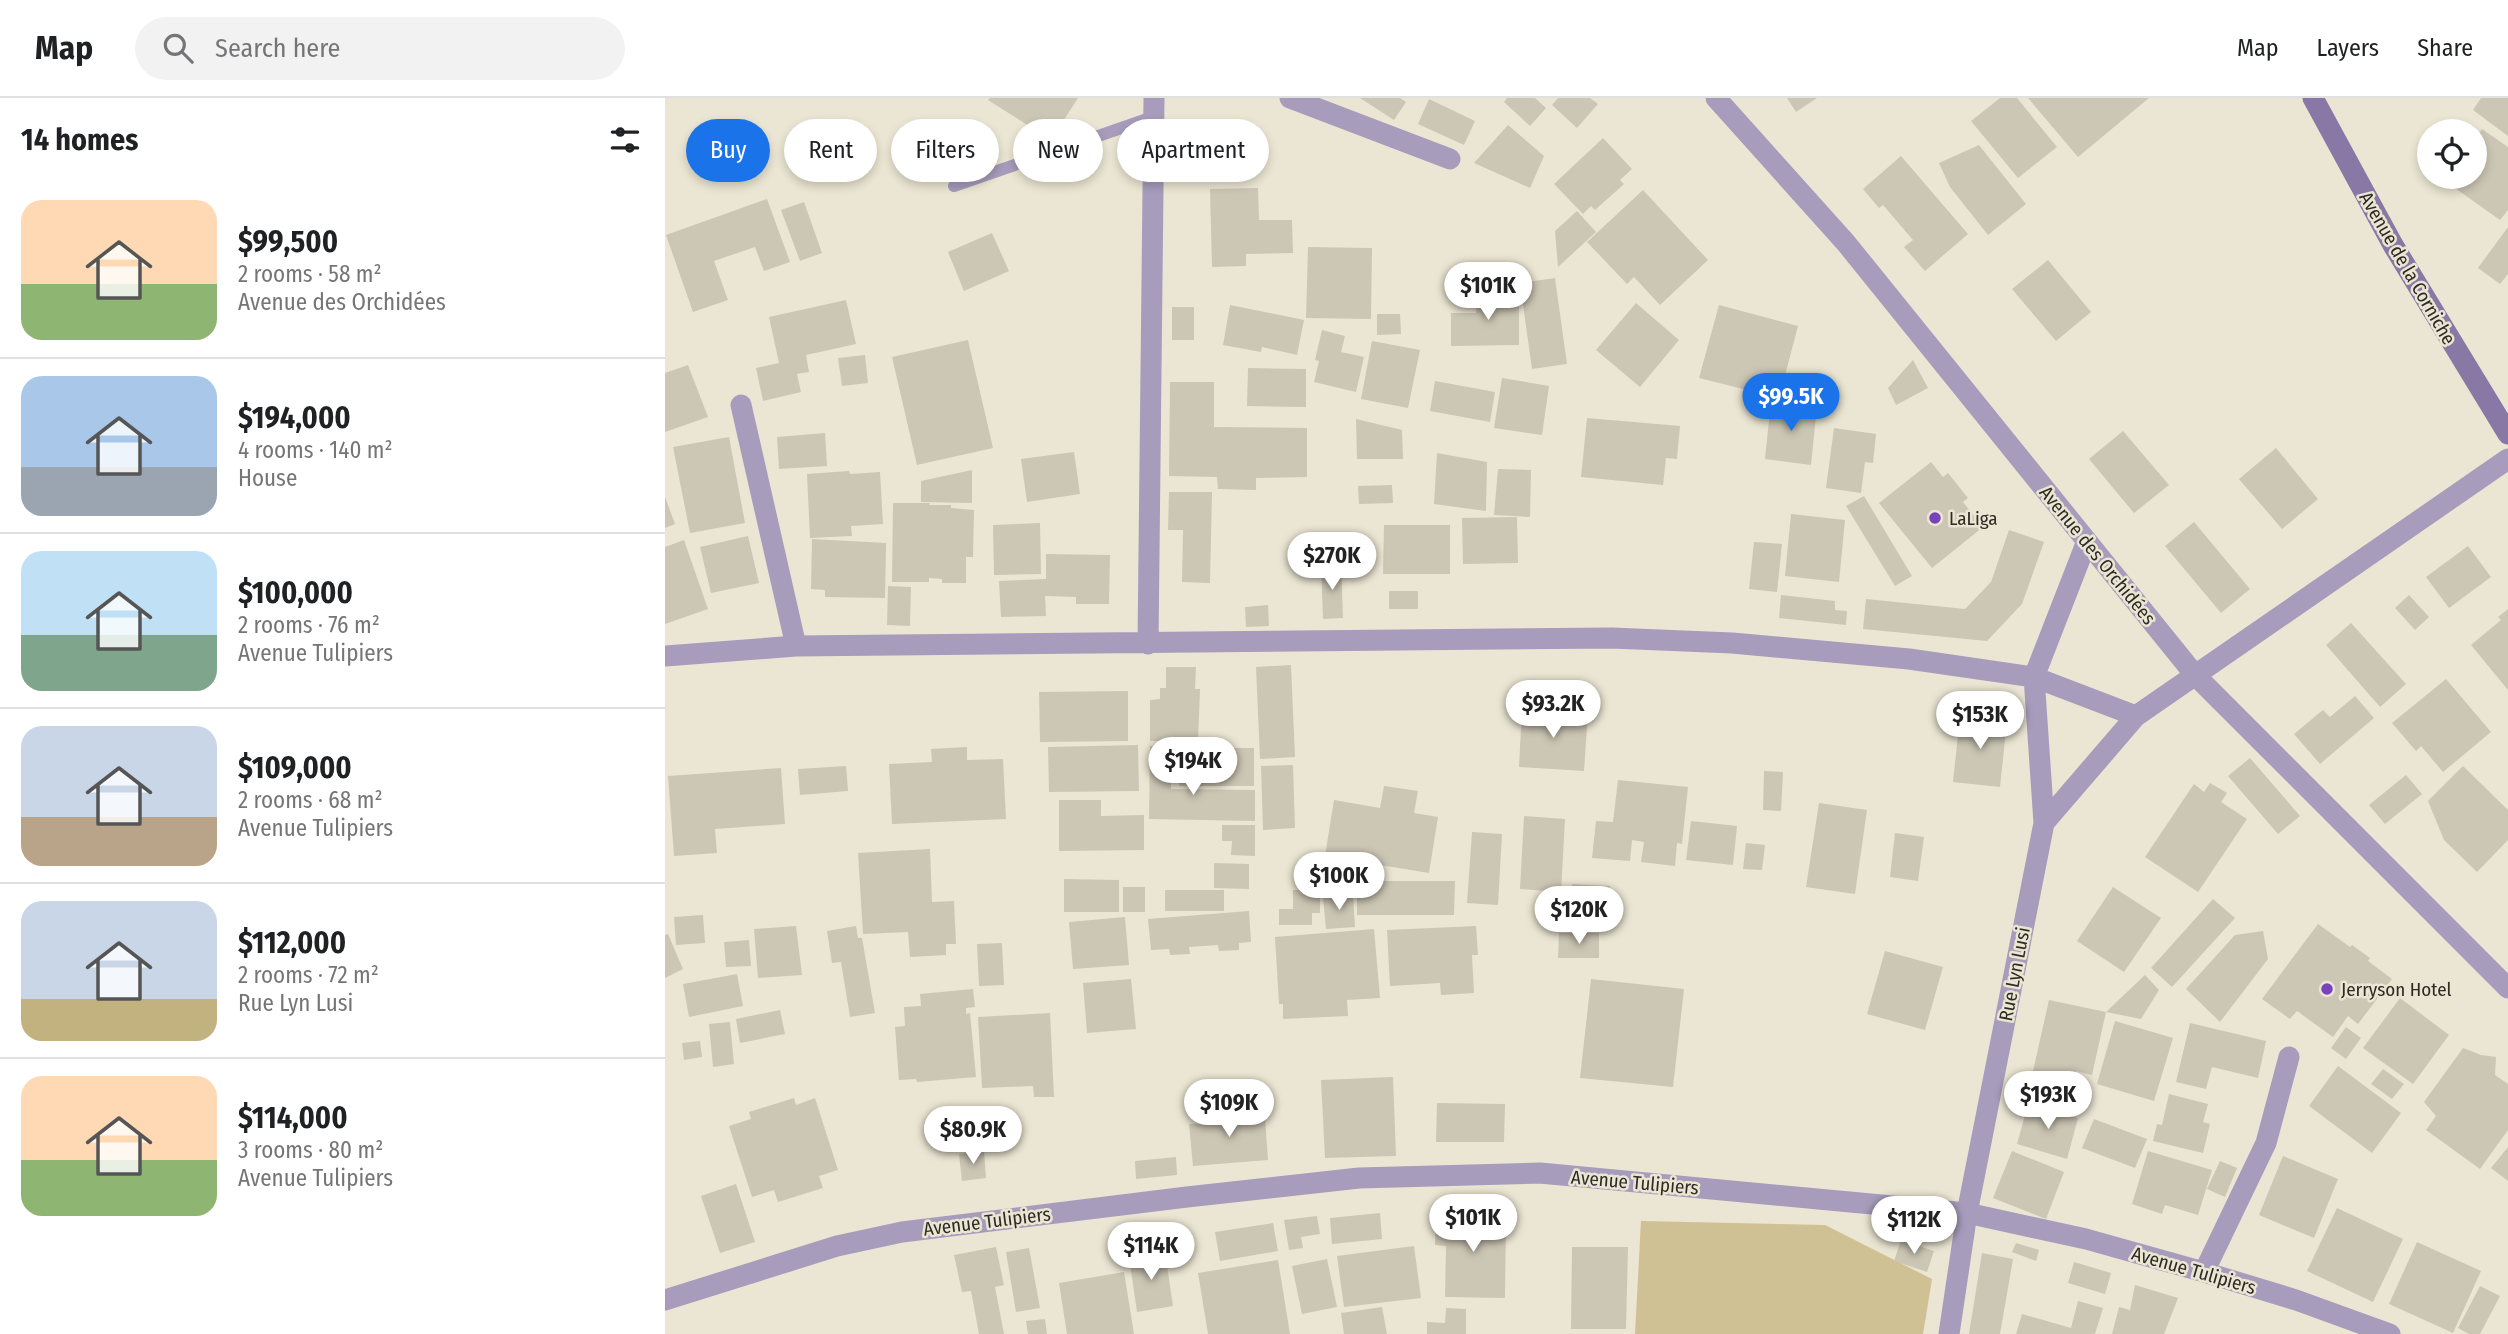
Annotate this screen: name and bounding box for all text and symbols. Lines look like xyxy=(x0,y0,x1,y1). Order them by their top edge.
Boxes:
search box xyxy=(135,17,625,80)
text: Map xyxy=(35,28,93,68)
icon: search xyxy=(159,29,197,67)
text: Search here xyxy=(215,33,340,64)
text: Map xyxy=(2237,34,2279,62)
text: Layers xyxy=(2317,34,2379,62)
text: Share xyxy=(2417,34,2473,62)
chip: Buy xyxy=(686,119,770,182)
chip: Rent xyxy=(784,119,877,182)
chip: Filters xyxy=(891,119,999,182)
chip: New xyxy=(1013,119,1103,182)
chip: Apartment xyxy=(1117,119,1269,182)
map controls xyxy=(2417,119,2487,189)
button: locate xyxy=(2417,119,2487,189)
icon: filters xyxy=(606,121,644,159)
text: 14 homes xyxy=(21,122,138,158)
street label: Avenue de la Corniche xyxy=(2354,188,2461,349)
text: $99,500 xyxy=(238,224,338,260)
icon: home xyxy=(77,228,161,312)
text: 2 rooms · 58 m² xyxy=(238,260,382,288)
pin: $101K xyxy=(1439,262,1537,322)
text: $101K xyxy=(1460,271,1516,299)
text: Avenue des Orchidées xyxy=(238,288,446,316)
pin: $99.5K xyxy=(1734,374,1848,433)
text: $99.5K xyxy=(1758,382,1824,410)
text: $194,000 xyxy=(238,400,351,436)
icon: home xyxy=(77,404,161,488)
text: 4 rooms · 140 m² xyxy=(238,436,393,464)
text: House xyxy=(238,464,297,492)
street label: Avenue des Orchidées xyxy=(2035,481,2161,629)
place label: LaLiga xyxy=(1949,507,1998,530)
marker: LaLiga xyxy=(1927,510,1943,526)
pin: $270K xyxy=(1283,532,1381,592)
text: $270K xyxy=(1303,541,1361,569)
text: $100,000 xyxy=(238,575,353,611)
icon: home xyxy=(77,579,161,663)
text: 2 rooms · 76 m² xyxy=(238,611,380,639)
text: Avenue Tulipiers xyxy=(238,639,393,667)
pin: $93.2K xyxy=(1496,680,1610,740)
text: $93.2K xyxy=(1522,689,1584,717)
pin: $153K xyxy=(1931,692,2029,751)
text: $153K xyxy=(1952,700,2008,728)
pin: $194K xyxy=(1144,738,1242,797)
text: $194K xyxy=(1164,746,1222,774)
text: $109,000 xyxy=(238,750,352,786)
icon: home xyxy=(77,754,161,838)
text: 2 rooms · 68 m² xyxy=(238,786,383,814)
text: Avenue Tulipiers xyxy=(238,814,393,842)
pin: $100K xyxy=(1290,852,1388,912)
text: $100K xyxy=(1310,861,1368,889)
pin: $120K xyxy=(1530,886,1628,946)
text: $120K xyxy=(1551,895,1607,923)
text: $112,000 xyxy=(238,925,346,961)
street label: Rue Lyn Lusi xyxy=(1994,925,2035,1023)
icon: home xyxy=(77,929,161,1013)
text: 2 rooms · 72 m² xyxy=(238,961,379,989)
place label: Jerryson Hotel xyxy=(2341,978,2452,1001)
marker: Jerryson Hotel xyxy=(2319,981,2335,997)
text: Rue Lyn Lusi xyxy=(238,989,353,1017)
pin: $193K xyxy=(1999,1072,2097,1131)
pin: $109K xyxy=(1180,1080,1278,1139)
text: $193K xyxy=(2020,1080,2076,1108)
text: $109K xyxy=(1200,1088,1258,1116)
text: $114,000 xyxy=(238,1100,348,1136)
icon: home xyxy=(77,1104,161,1188)
pin: $80.9K xyxy=(916,1107,1030,1166)
text: $80.9K xyxy=(940,1115,1006,1143)
text: 3 rooms · 80 m² xyxy=(238,1136,383,1164)
text: Avenue Tulipiers xyxy=(238,1164,393,1192)
street label: Avenue Tulipiers xyxy=(1570,1165,1700,1200)
pin: $101K xyxy=(1424,1194,1522,1254)
pin: $112K xyxy=(1865,1196,1963,1256)
street label: Avenue Tulipiers xyxy=(922,1202,1052,1241)
text: $101K xyxy=(1445,1203,1501,1231)
text: $112K xyxy=(1887,1205,1941,1233)
pin: $114K xyxy=(1102,1222,1200,1282)
text: $114K xyxy=(1124,1231,1178,1259)
street label: Avenue Tulipiers xyxy=(2129,1242,2259,1299)

